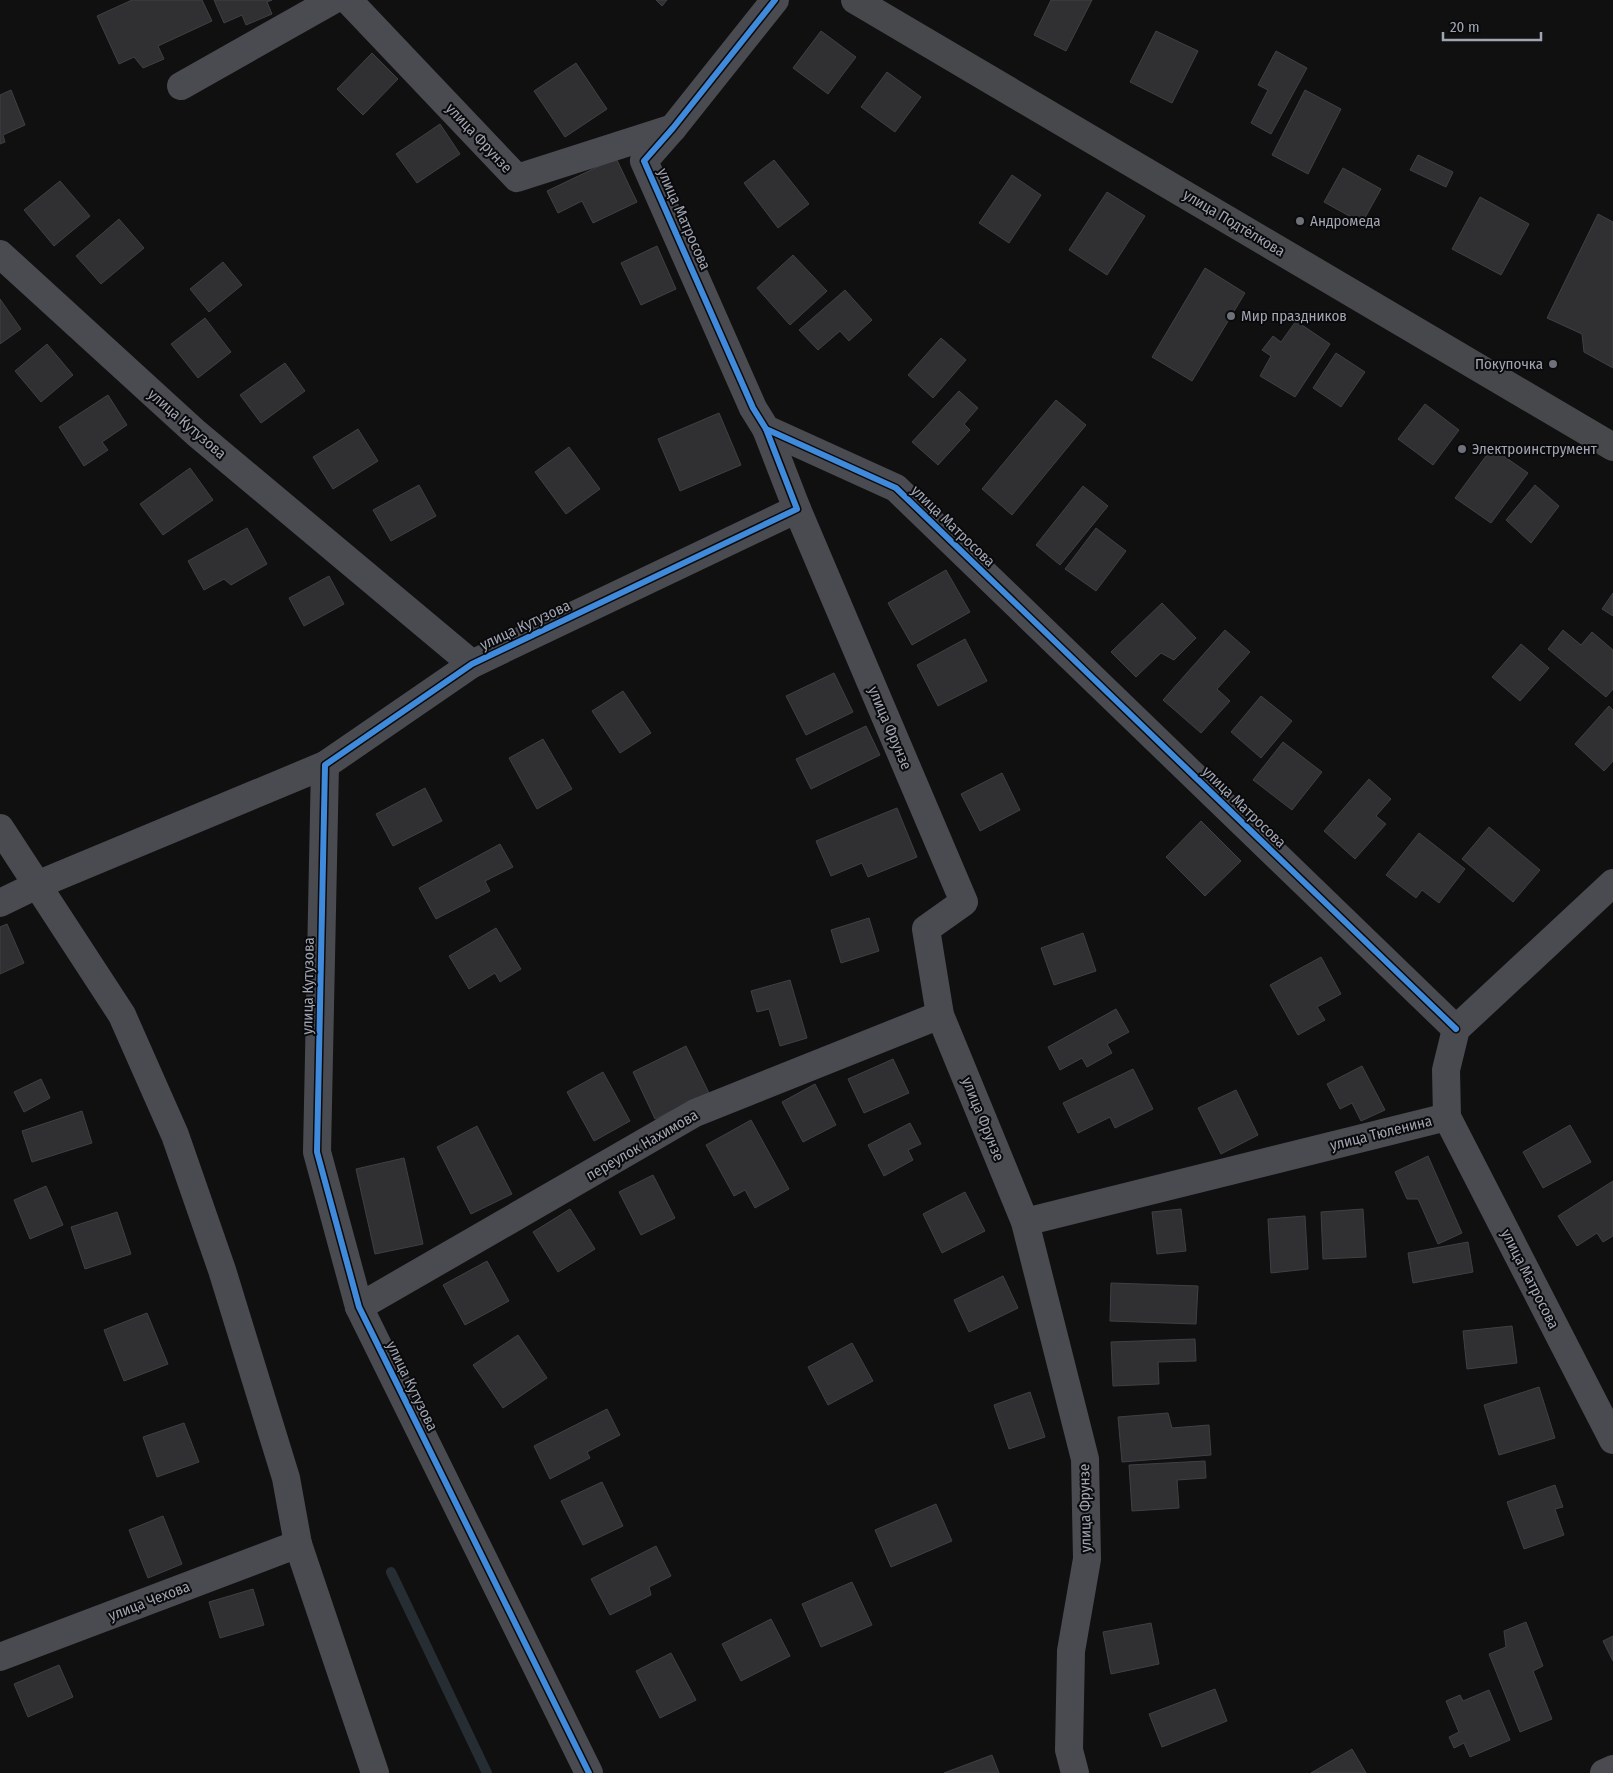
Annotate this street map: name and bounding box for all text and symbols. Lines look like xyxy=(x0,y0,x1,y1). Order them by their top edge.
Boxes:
scale bar xyxy=(1443,10,1540,42)
text: 20 m xyxy=(1450,18,1480,36)
street label: улица Фрунзе xyxy=(442,99,516,177)
street label: улица Матросова xyxy=(653,165,715,273)
street label: улица Подтёлкова xyxy=(1180,186,1288,260)
place label: Андромеда xyxy=(1310,212,1381,230)
marker: Андромеда xyxy=(1294,215,1306,227)
place label: Мир праздников xyxy=(1241,307,1347,325)
marker: Мир праздников xyxy=(1225,310,1237,322)
place label: Покупочка xyxy=(1475,355,1543,373)
marker: Покупочка xyxy=(1547,358,1559,370)
street label: улица Кутузова xyxy=(144,385,230,463)
place label: Электроинструмент xyxy=(1472,440,1598,458)
marker: Электроинструмент xyxy=(1456,443,1468,455)
street label: улица Матросова xyxy=(907,481,999,571)
street label: улица Кутузова xyxy=(477,596,573,654)
street label: улица Фрунзе xyxy=(864,684,916,772)
street label: улица Матросова xyxy=(1198,762,1290,852)
street label: улица Кутузова xyxy=(298,937,318,1035)
street label: улица Фрунзе xyxy=(958,1074,1008,1164)
street label: переулок Нахимова xyxy=(583,1106,701,1184)
street label: улица Тюленина xyxy=(1328,1112,1434,1154)
street label: улица Матросова xyxy=(1497,1226,1563,1332)
street label: улица Кутузова xyxy=(383,1338,441,1434)
street label: улица Фрунзе xyxy=(1075,1463,1095,1553)
street label: улица Чехова xyxy=(106,1577,192,1625)

